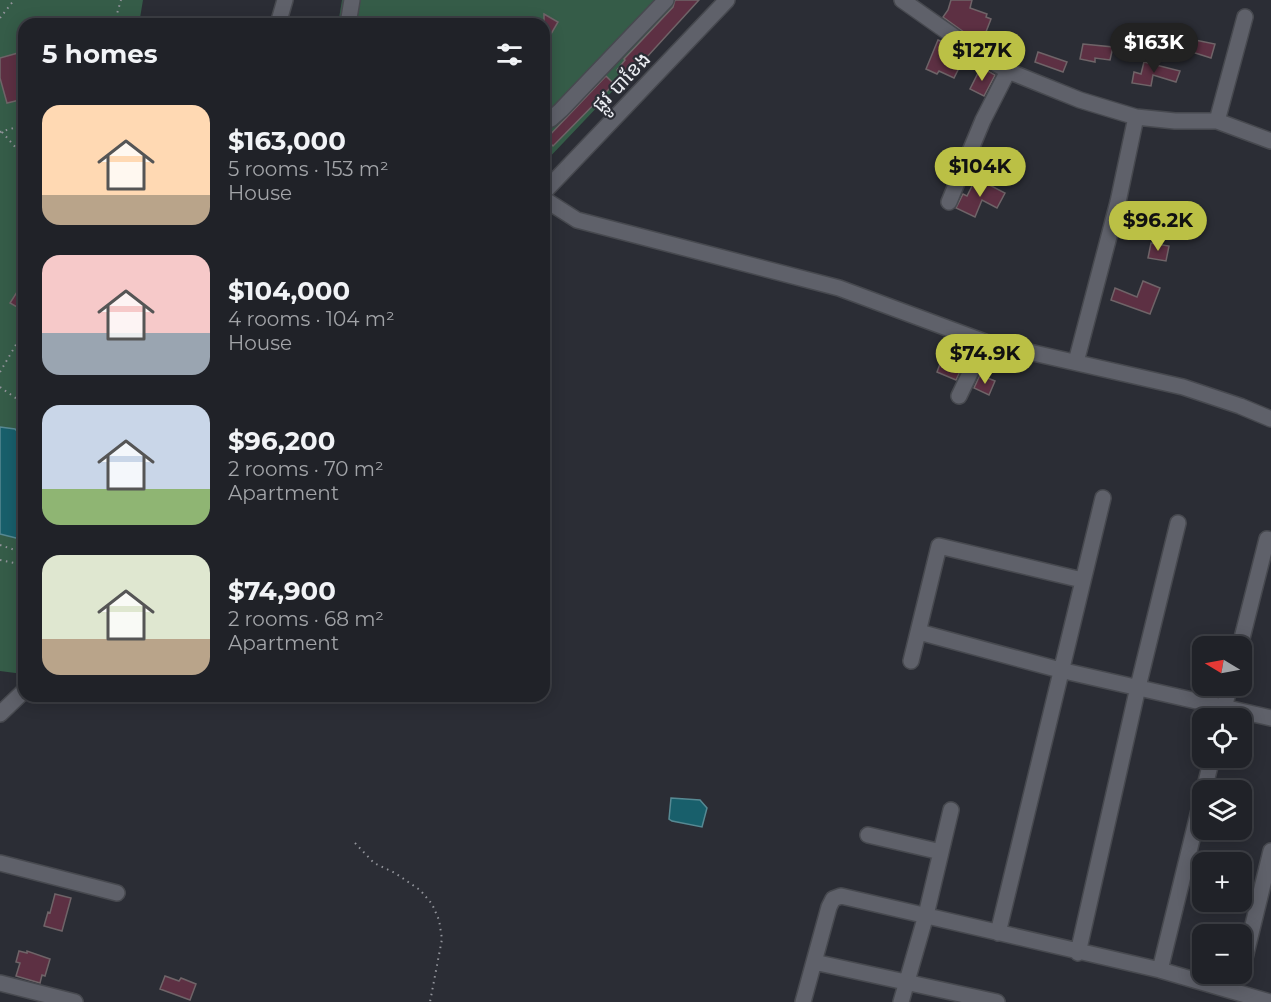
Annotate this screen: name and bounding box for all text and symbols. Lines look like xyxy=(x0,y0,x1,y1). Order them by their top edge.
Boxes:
pin: $163K xyxy=(1112,23,1196,74)
text: $163K xyxy=(1124,30,1184,54)
pin: $127K xyxy=(940,31,1024,82)
text: 5 homes xyxy=(42,38,158,70)
icon: filters xyxy=(493,38,526,71)
text: $127K xyxy=(952,38,1012,62)
street label: ផ្លូវ បាខែង xyxy=(587,47,660,122)
text: $163,000 xyxy=(228,125,346,157)
icon: home xyxy=(90,129,162,201)
pin: $104K xyxy=(938,147,1022,198)
text: $104K xyxy=(949,154,1011,178)
text: 5 rooms · 153 m² xyxy=(228,157,389,181)
text: House xyxy=(228,181,292,205)
pin: $96.2K xyxy=(1109,201,1207,252)
text: $96.2K xyxy=(1123,208,1193,232)
text: $104,000 xyxy=(228,275,350,307)
icon: home xyxy=(90,279,162,351)
text: 4 rooms · 104 m² xyxy=(228,307,395,331)
text: House xyxy=(228,331,292,355)
pin: $74.9K xyxy=(936,334,1034,385)
text: $74.9K xyxy=(950,341,1020,365)
text: $96,200 xyxy=(228,425,335,457)
icon: home xyxy=(90,429,162,501)
text: 2 rooms · 70 m² xyxy=(228,457,384,481)
text: Apartment xyxy=(228,481,339,505)
text: $74,900 xyxy=(228,575,336,607)
icon: home xyxy=(90,579,162,651)
text: 2 rooms · 68 m² xyxy=(228,607,384,631)
text: Apartment xyxy=(228,631,339,655)
north arrow xyxy=(1192,636,1252,696)
map controls xyxy=(1192,636,1252,984)
button: locate xyxy=(1192,708,1252,768)
button: layers xyxy=(1192,780,1252,840)
button: + xyxy=(1192,852,1252,912)
button: − xyxy=(1192,924,1252,984)

